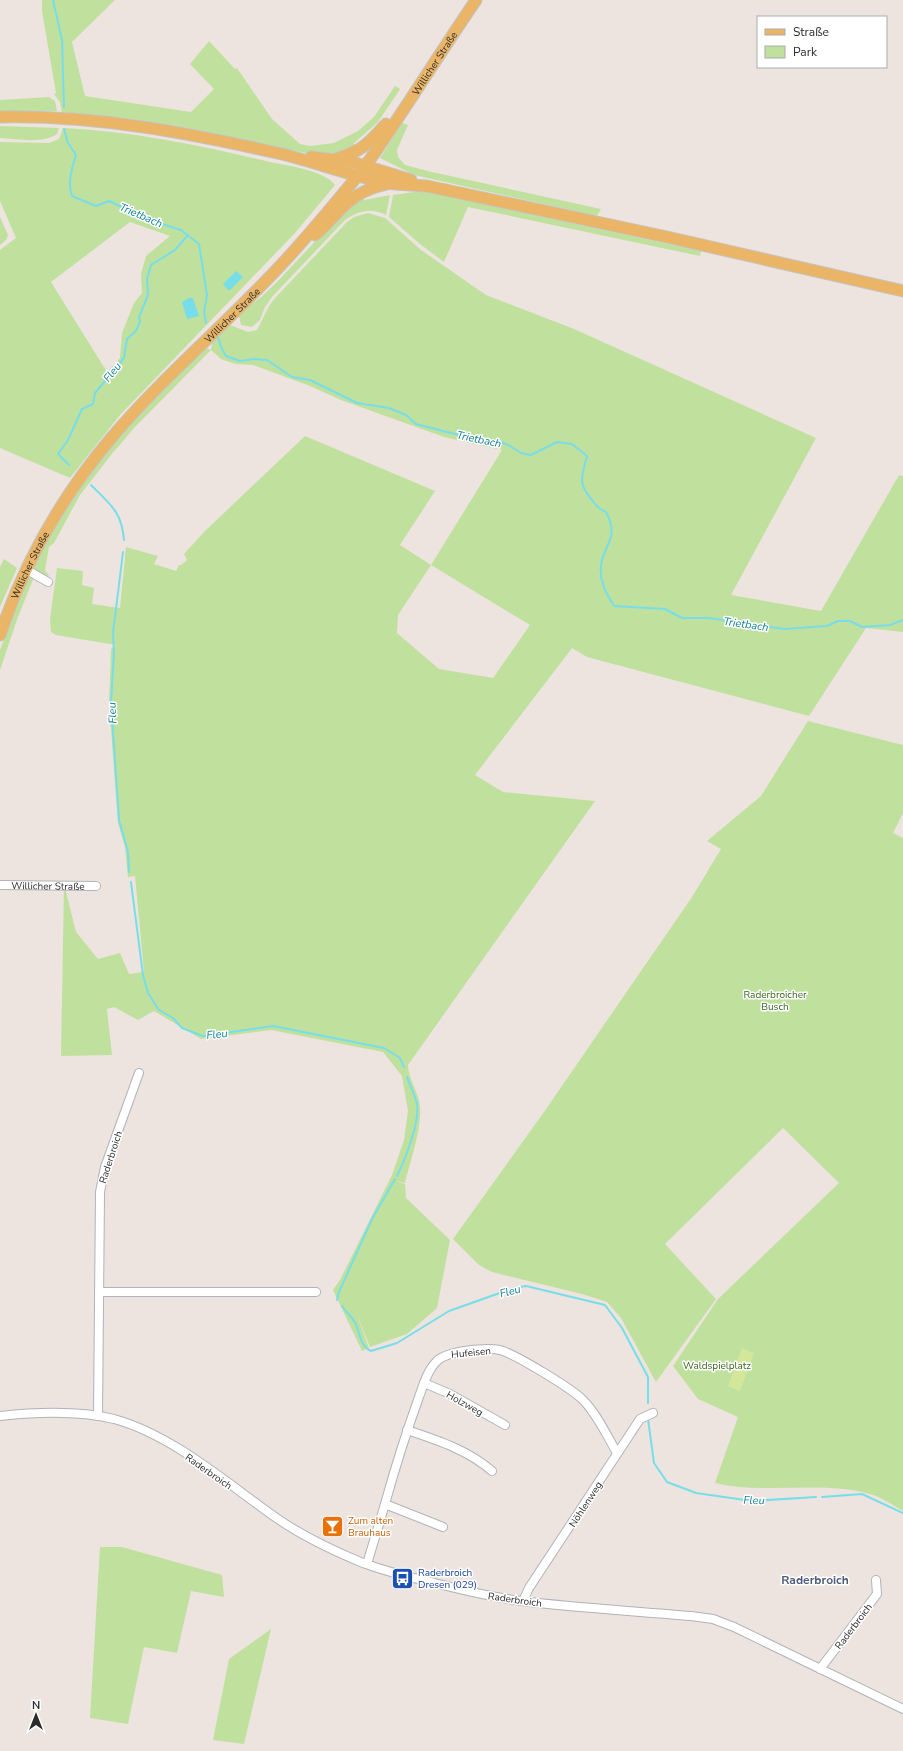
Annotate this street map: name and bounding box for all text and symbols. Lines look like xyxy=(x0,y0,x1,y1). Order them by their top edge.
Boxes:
legend xyxy=(757,16,887,68)
text: Straße xyxy=(793,24,829,40)
street label: Willicher Straße xyxy=(409,29,461,98)
text: Park xyxy=(793,44,818,60)
water label: Trietbach xyxy=(117,200,165,231)
street label: Willicher Straße xyxy=(201,285,264,346)
water label: Fleu xyxy=(100,359,125,385)
water label: Trietbach xyxy=(455,427,503,452)
street label: Willicher Straße xyxy=(8,529,53,601)
water label: Trietbach xyxy=(722,614,770,635)
water label: Fleu xyxy=(104,702,121,724)
street label: Willicher Straße xyxy=(11,879,85,894)
park label: Raderbroicher Busch xyxy=(743,988,807,1014)
water label: Fleu xyxy=(206,1026,228,1043)
street label: Raderbroich xyxy=(96,1129,126,1185)
water label: Fleu xyxy=(498,1281,522,1301)
street label: Hufeisen xyxy=(451,1344,492,1362)
park label: Waldspielplatz xyxy=(683,1359,751,1373)
street label: Holzweg xyxy=(444,1388,486,1420)
street label: Raderbroich xyxy=(182,1451,235,1493)
street label: Nöhlenweg xyxy=(566,1479,606,1530)
water label: Fleu xyxy=(743,1493,765,1508)
bar icon: Zum alten Brauhaus xyxy=(320,1513,346,1539)
place label: Zum alten Brauhaus xyxy=(348,1514,393,1540)
bus stop icon: Raderbroich Dresen (029) xyxy=(390,1565,416,1591)
place label: Raderbroich Dresen (029) xyxy=(418,1566,477,1592)
district label: Raderbroich xyxy=(781,1572,849,1588)
street label: Raderbroich xyxy=(487,1589,543,1611)
street label: Raderbroich xyxy=(832,1601,876,1652)
north arrow xyxy=(16,1695,56,1735)
text: N xyxy=(32,1698,40,1713)

